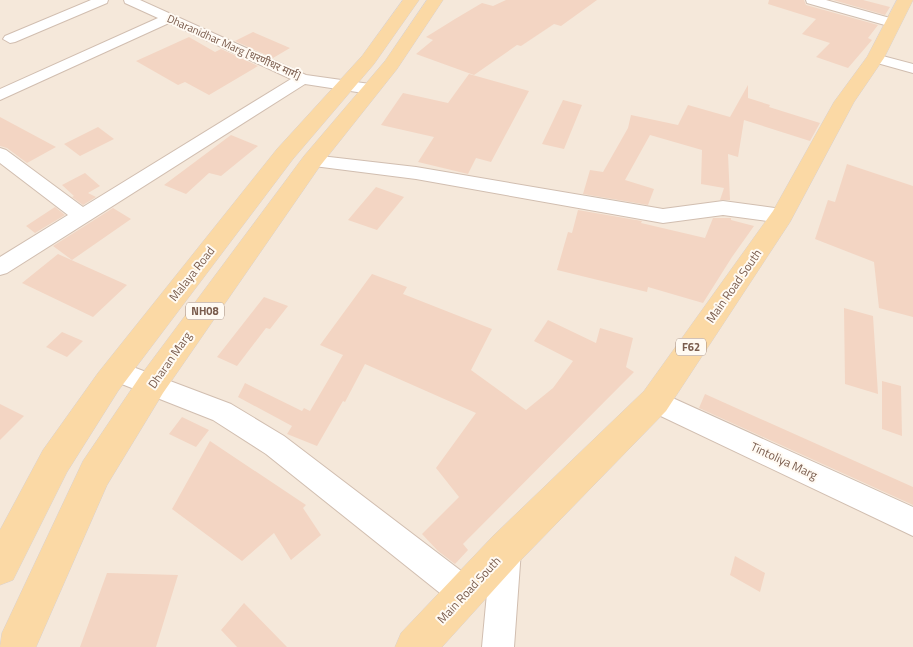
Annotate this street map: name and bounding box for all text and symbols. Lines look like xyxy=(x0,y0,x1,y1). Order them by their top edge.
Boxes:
street label: Dharanidhar Marg [धरणीधर मार्ग] xyxy=(165,10,303,84)
street label: Malaya Road xyxy=(164,242,219,305)
street label: Main Road South xyxy=(701,245,766,327)
road number: NH08 xyxy=(186,302,224,320)
street label: Dharan Marg xyxy=(143,327,196,392)
road number: F62 xyxy=(676,338,706,356)
street label: Tintoliya Marg xyxy=(748,437,821,484)
street label: Main Road South xyxy=(432,552,505,628)

